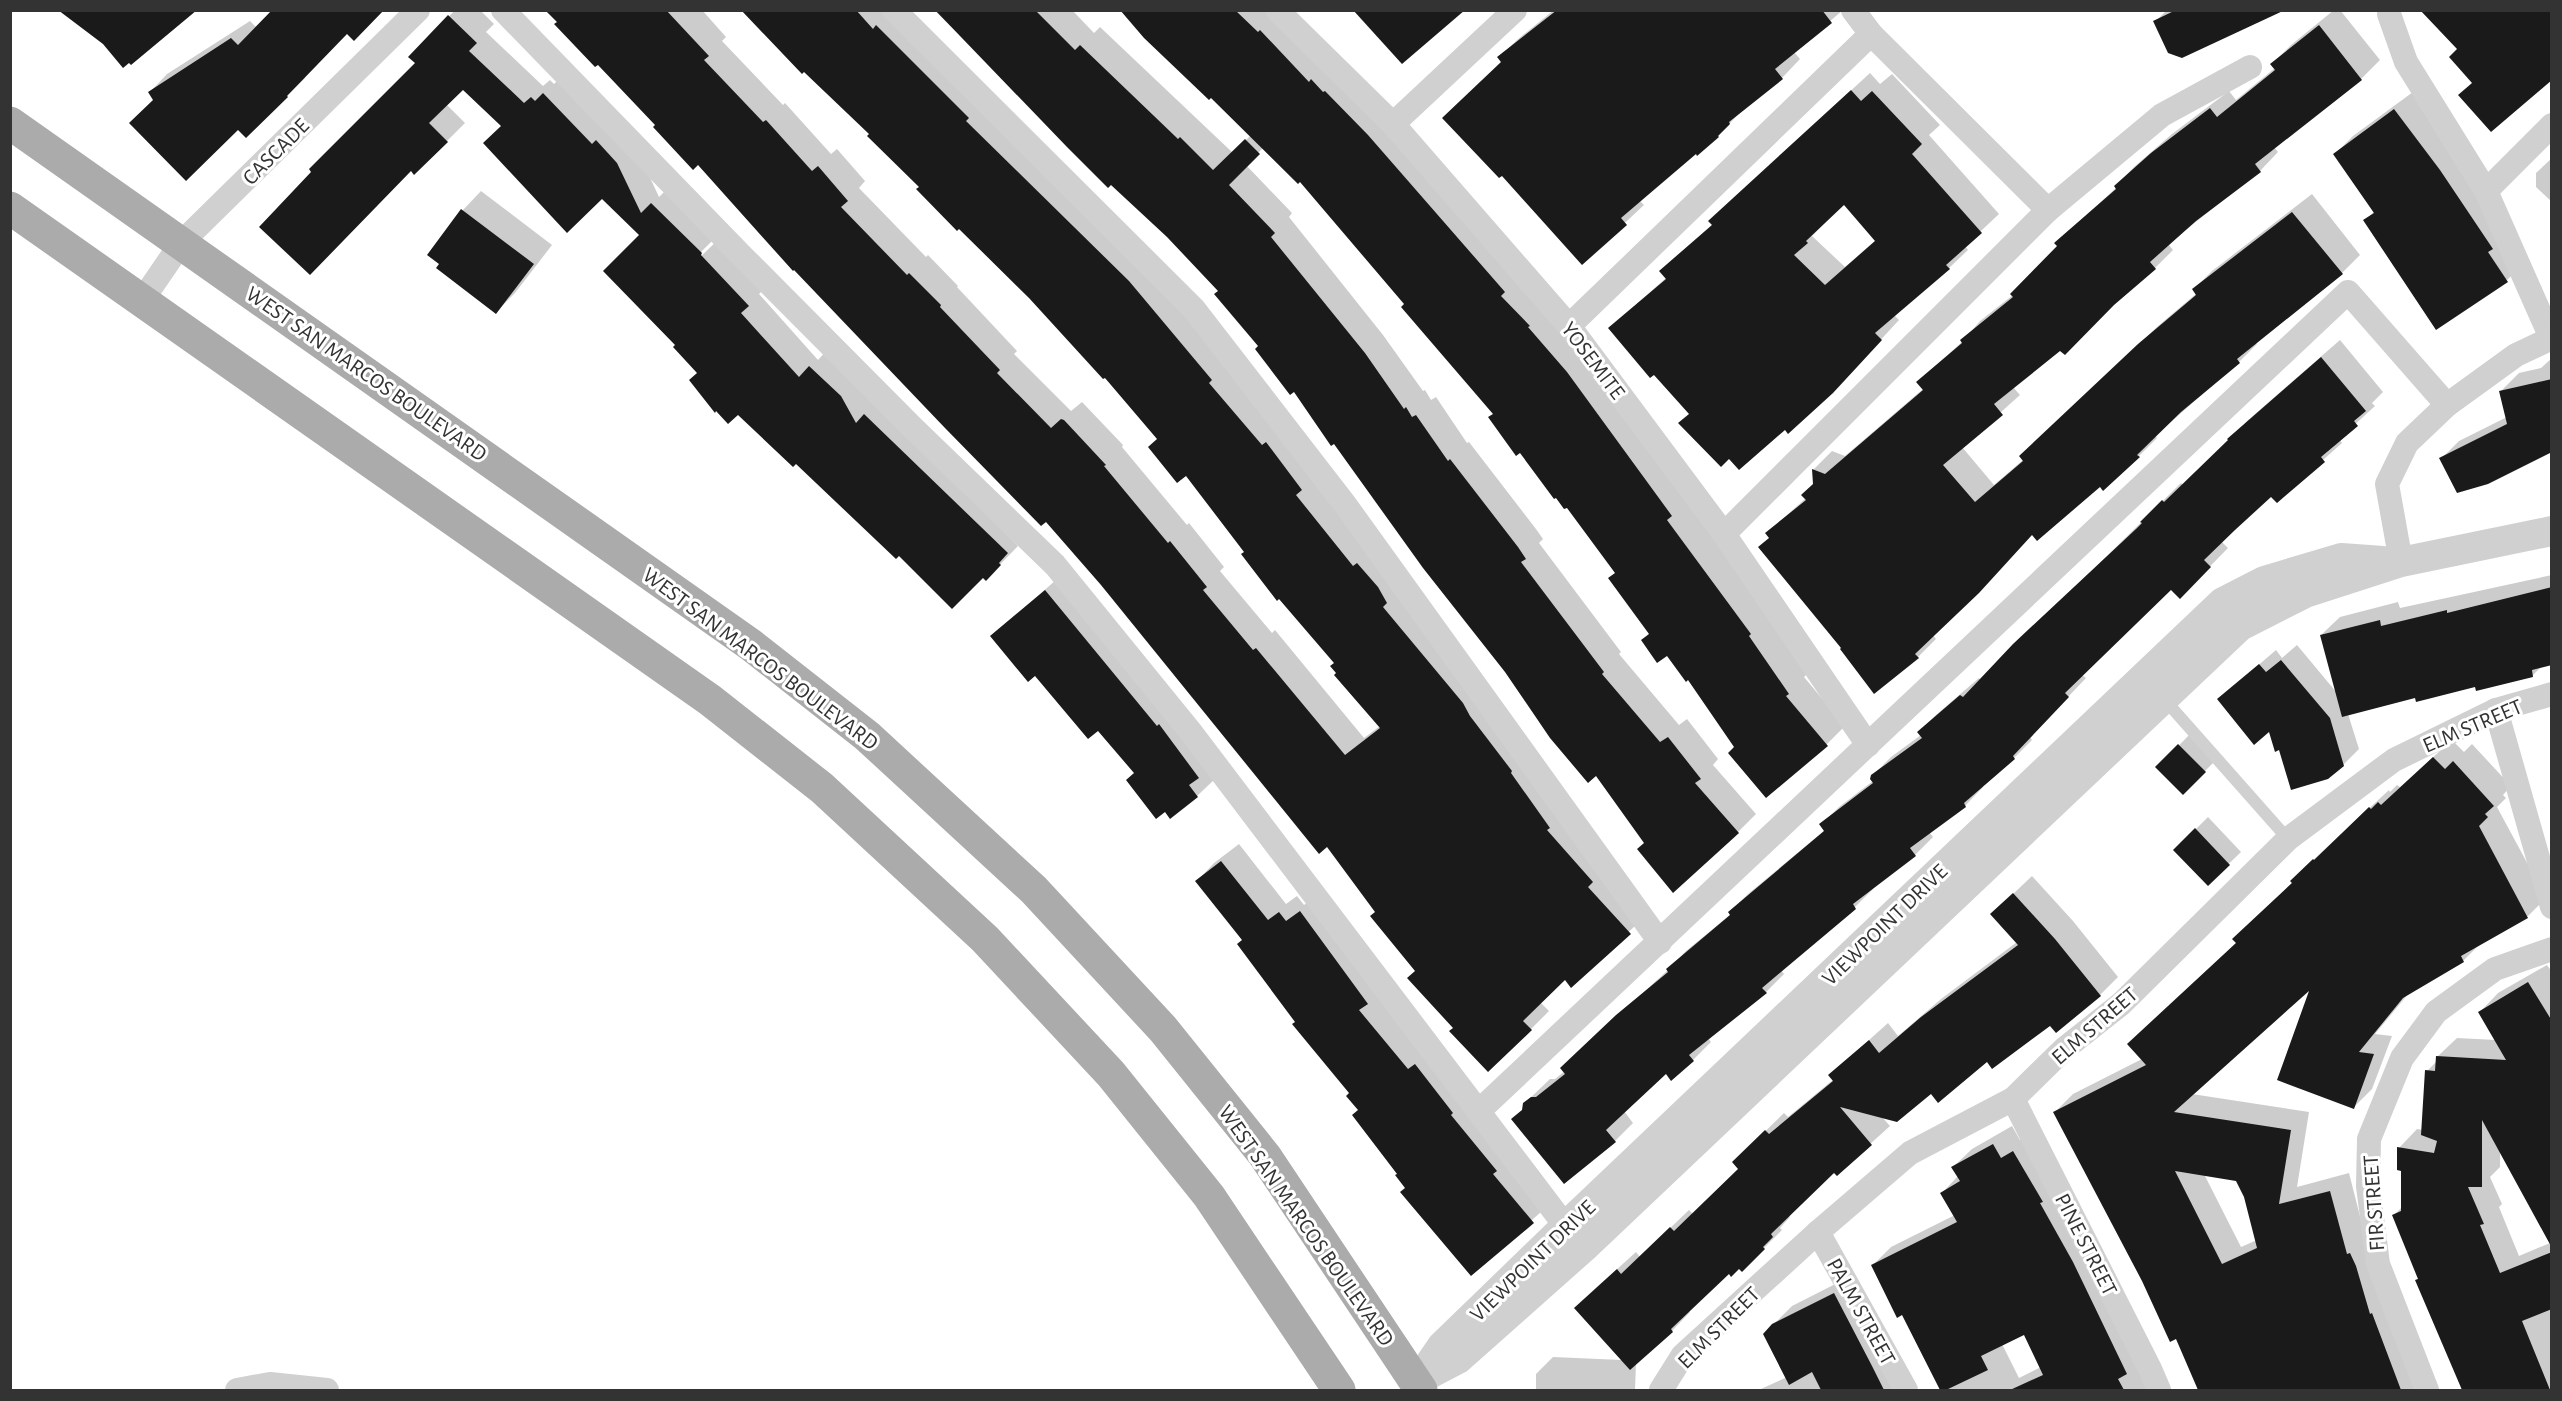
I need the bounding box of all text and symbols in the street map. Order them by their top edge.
street label: CASCADE [238,114,313,189]
street label: WEST SAN MARCOS BOULEVARD [242,282,491,466]
street label: YOSEMITE [1557,318,1629,404]
street label: WEST SAN MARCOS BOULEVARD [639,563,882,754]
street label: ELM STREET [2419,695,2526,757]
street label: VIEWPOINT DRIVE [1818,860,1952,990]
street label: ELM STREET [2048,983,2142,1069]
street label: WEST SAN MARCOS BOULEVARD [1214,1101,1398,1350]
street label: FIR STREET [2360,1154,2388,1252]
street label: PINE STREET [2051,1190,2121,1299]
street label: VIEWPOINT DRIVE [1466,1196,1600,1326]
street label: PALM STREET [1823,1254,1900,1369]
street label: ELM STREET [1674,1282,1764,1373]

